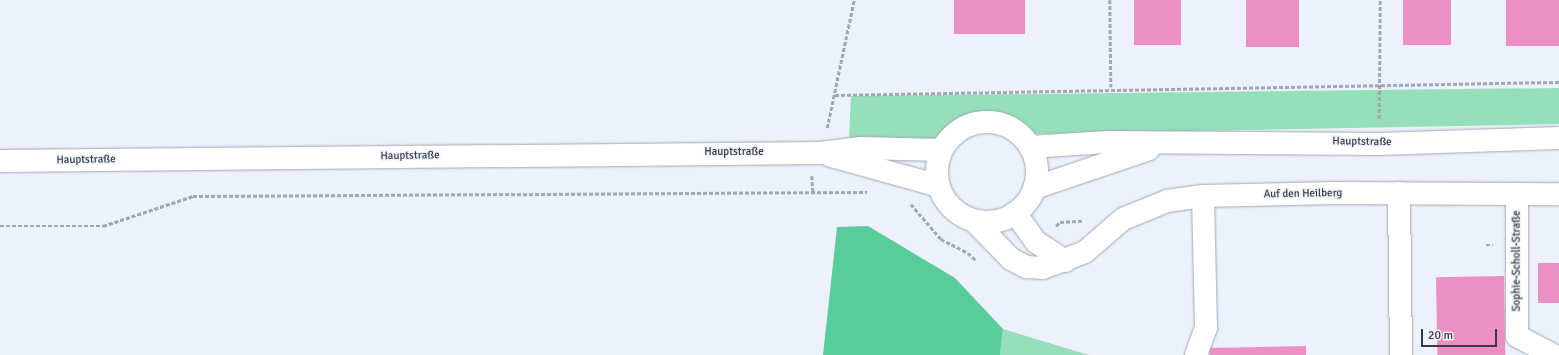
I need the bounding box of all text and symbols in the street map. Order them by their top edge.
street label: Hauptstraße [1332,135,1392,149]
street label: Hauptstraße [704,145,764,159]
street label: Hauptstraße [380,149,440,163]
street label: Hauptstraße [56,153,116,167]
street label: Auf den Heilberg [1264,187,1342,201]
street label: Sophie-Scholl-Straße [1510,211,1524,311]
scale bar [1423,321,1499,347]
text: 20 m [1428,328,1453,343]

